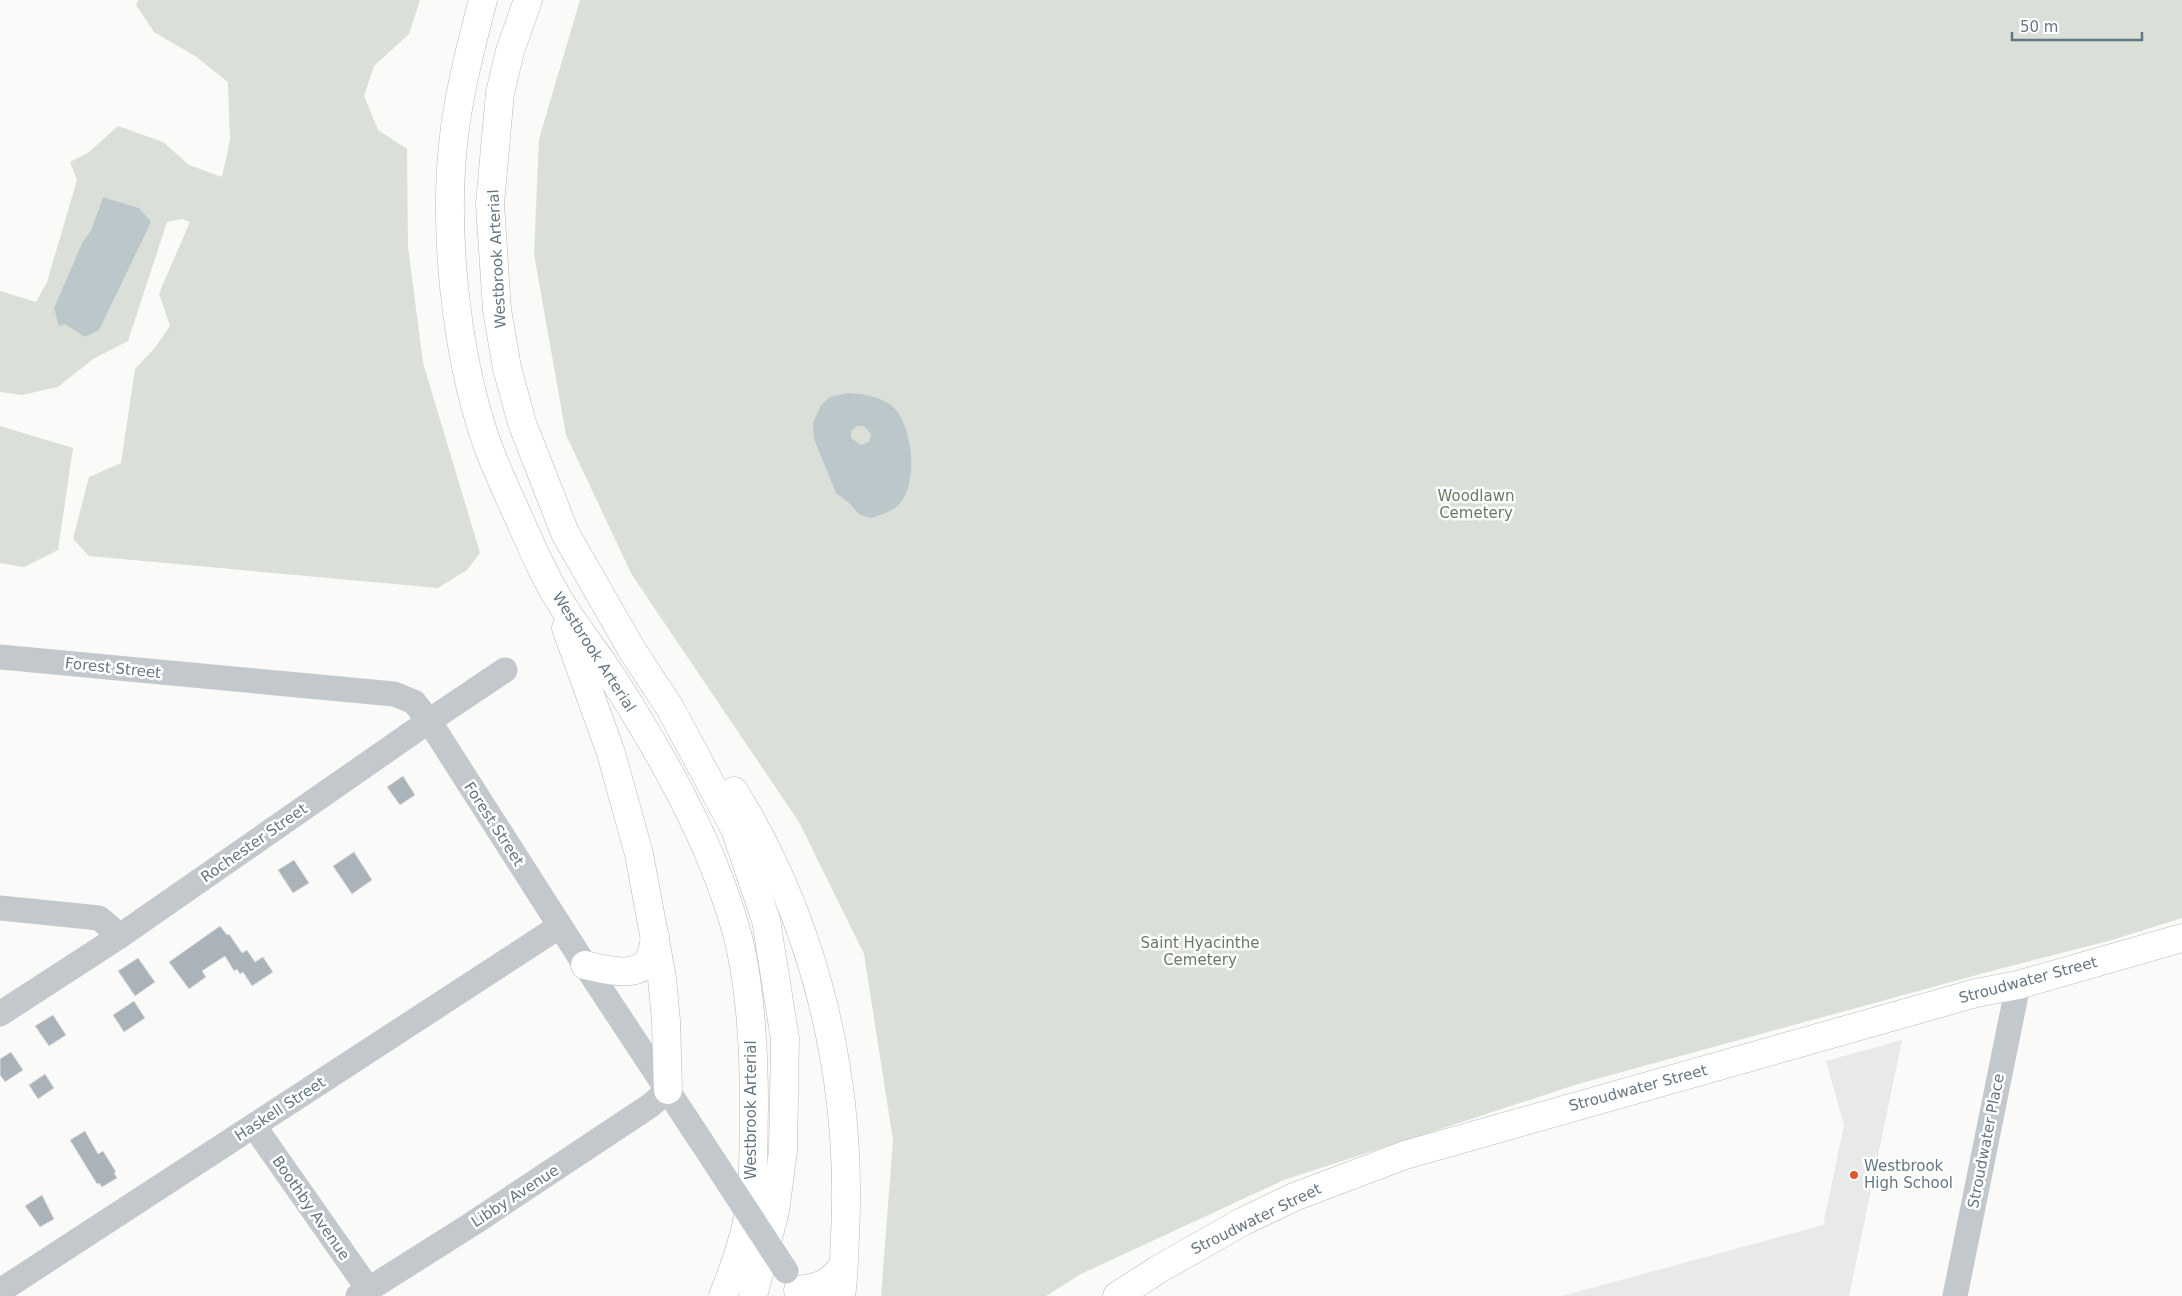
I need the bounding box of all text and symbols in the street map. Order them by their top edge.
scale bar [2012,10,2142,42]
text: 50 m [2020,18,2058,36]
street label: Westbrook Arterial [484,189,510,329]
park label: Woodlawn Cemetery [1438,487,1514,522]
street label: Westbrook Arterial [549,589,639,715]
street label: Forest Street [64,654,162,682]
street label: Forest Street [460,779,528,869]
street label: Rochester Street [197,800,311,886]
park label: Saint Hyacinthe Cemetery [1141,934,1259,969]
street label: Stroudwater Street [1957,953,2099,1007]
street label: Westbrook Arterial [742,1040,760,1180]
street label: Stroudwater Street [1567,1061,1709,1115]
street label: Stroudwater Place [1964,1072,2008,1210]
street label: Haskell Street [231,1073,329,1145]
street label: Boothby Avenue [268,1152,354,1264]
place label: Westbrook High School [1864,1157,1953,1192]
street label: Libby Avenue [468,1161,562,1231]
marker: Westbrook High School [1848,1169,1860,1181]
street label: Stroudwater Street [1188,1180,1324,1258]

